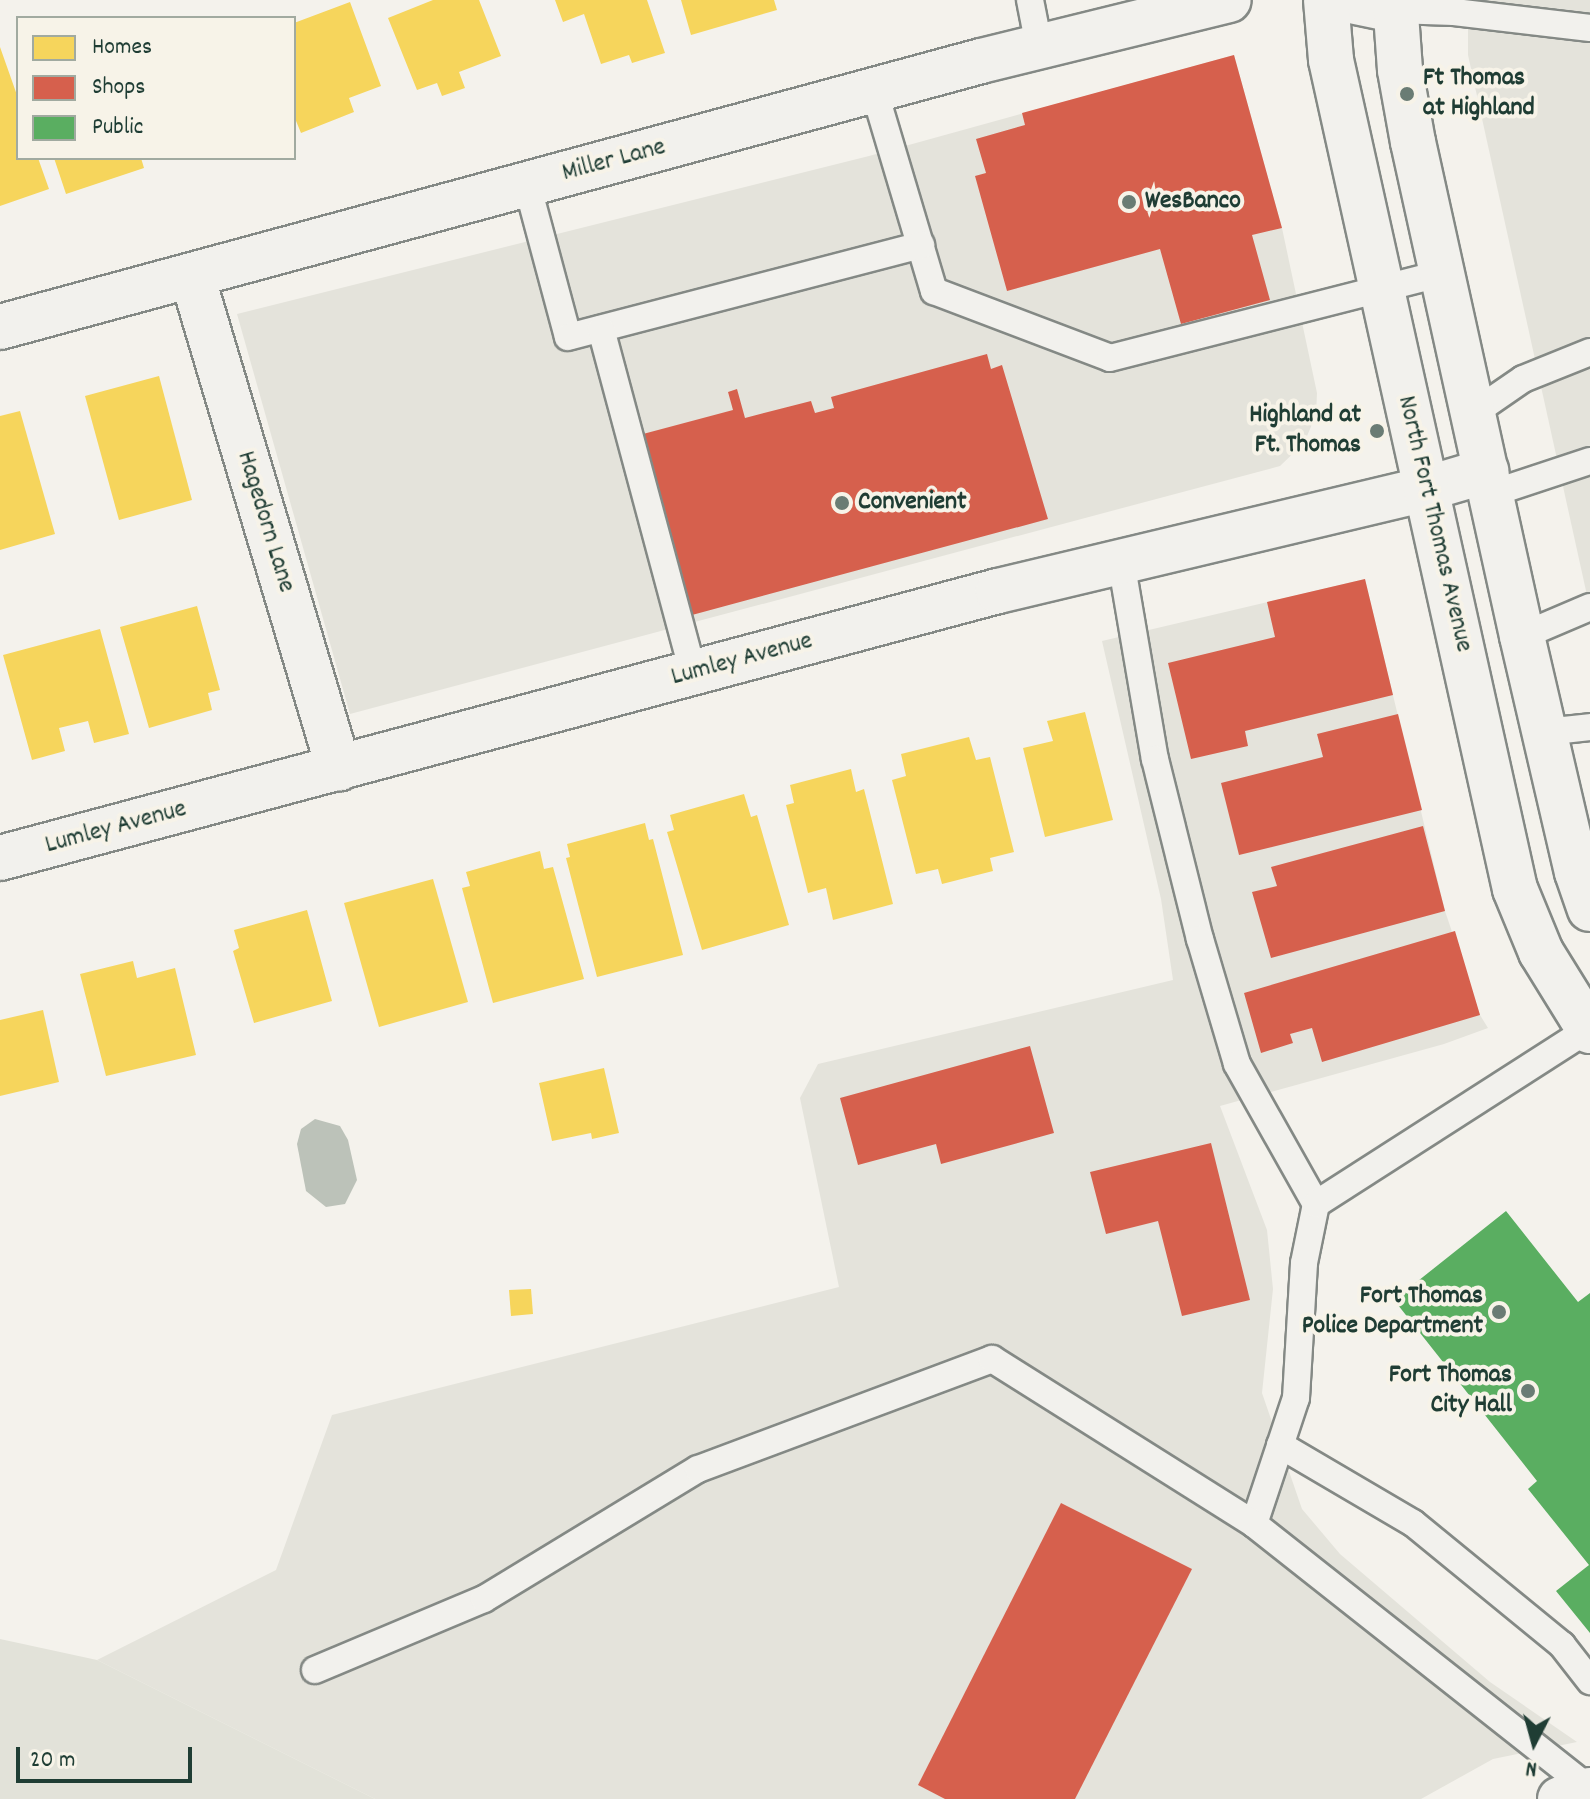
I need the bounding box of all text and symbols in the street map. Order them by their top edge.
legend [16,16,296,160]
text: Homes [92,31,152,65]
place label: Ft Thomas at Highland [1423,63,1535,124]
text: Shops [92,71,145,105]
marker: Ft Thomas at Highland [1398,85,1416,103]
text: Public [92,111,143,145]
street label: Miller Lane [559,132,669,190]
place label: WesBanco [1145,186,1241,218]
marker: WesBanco [1120,193,1138,211]
street label: North Fort Thomas Avenue [1389,393,1479,655]
place label: Highland at Ft. Thomas [1249,400,1361,462]
marker: Highland at Ft. Thomas [1368,422,1386,440]
street label: Hagedorn Lane [229,448,301,596]
place label: Convenient [858,487,967,519]
marker: Convenient [833,494,851,512]
street label: Lumley Avenue [668,626,816,694]
street label: Lumley Avenue [42,794,190,862]
place label: Fort Thomas Police Department [1302,1281,1483,1342]
marker: Fort Thomas Police Department [1490,1303,1508,1321]
place label: Fort Thomas City Hall [1389,1360,1512,1422]
marker: Fort Thomas City Hall [1519,1382,1537,1400]
north arrow [1494,1703,1574,1783]
scale bar [20,1731,196,1781]
text: 20 m [30,1744,76,1778]
text: N [1524,1751,1538,1783]

